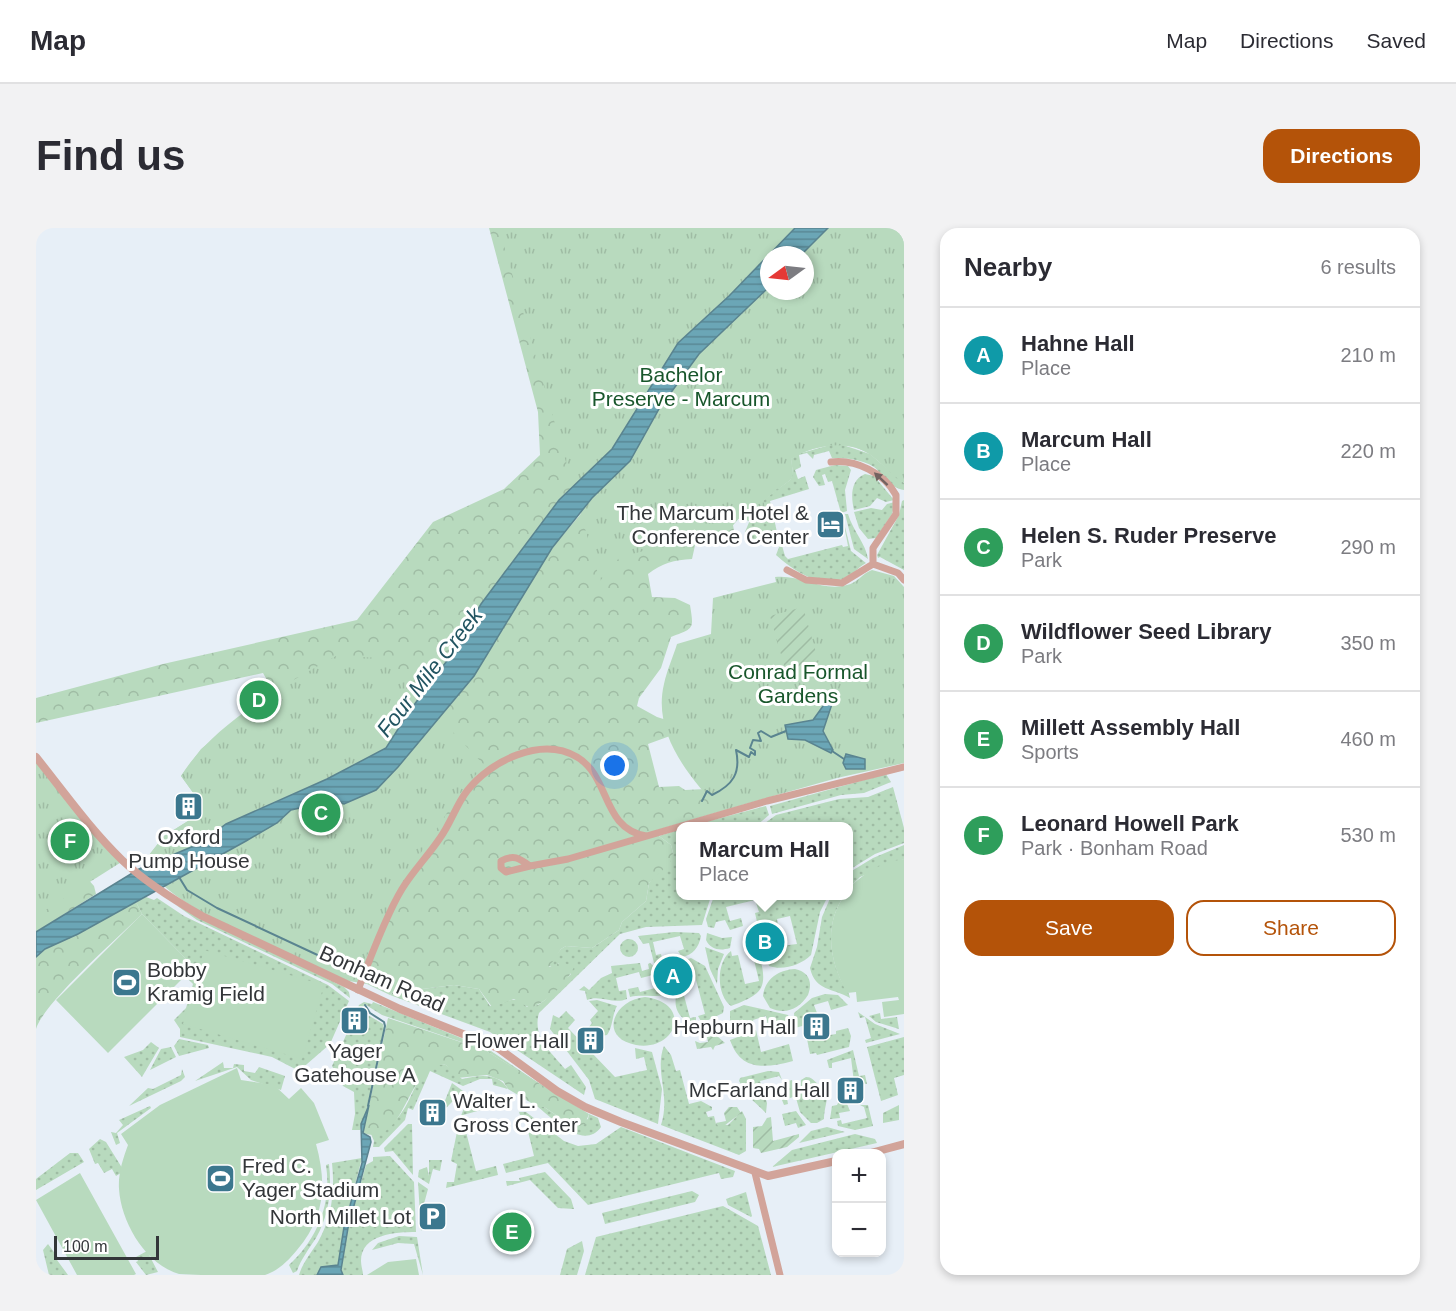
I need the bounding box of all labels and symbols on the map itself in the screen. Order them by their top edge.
north arrow [760,246,814,300]
park label: Bachelor Preserve - Marcum [592,363,770,410]
one-way arrow [874,473,889,486]
place label: The Marcum Hotel & Conference Center [616,501,809,548]
hotel icon: The Marcum Hotel & Conference Center [814,509,846,541]
water label: Four Mile Creek [371,602,488,742]
park label: Conrad Formal Gardens [728,660,868,707]
pin: D [240,678,278,722]
your location [600,751,629,780]
building icon: Oxford Pump House [173,790,205,822]
pin: C [302,790,340,836]
pin: F [51,818,90,864]
place label: Oxford Pump House [128,825,250,872]
pin: B [746,920,784,964]
street label: Bonham Road [316,941,448,1016]
pin: A [654,954,692,999]
place label: Bobby Kramig Field [147,958,265,1005]
sports icon: Bobby Kramig Field [110,966,142,998]
building icon: Yager Gatehouse A [339,1004,371,1036]
building icon: Hepburn Hall [801,1011,833,1043]
place label: Hepburn Hall [673,1015,796,1038]
building icon: Flower Hall [574,1025,606,1057]
place label: Flower Hall [464,1029,569,1052]
place label: Yager Gatehouse A [294,1039,416,1086]
building icon: McFarland Hall [835,1074,867,1106]
place label: McFarland Hall [689,1078,830,1101]
place label: Walter L. Gross Center [453,1089,578,1136]
building icon: Walter L. Gross Center [416,1097,448,1129]
place label: Fred C. Yager Stadium [242,1154,379,1201]
sports icon: Fred C. Yager Stadium [205,1162,237,1194]
parking icon: North Millet Lot [416,1201,448,1233]
place label: North Millet Lot [270,1205,411,1228]
pin: E [492,1210,532,1254]
scale bar [54,1233,159,1260]

